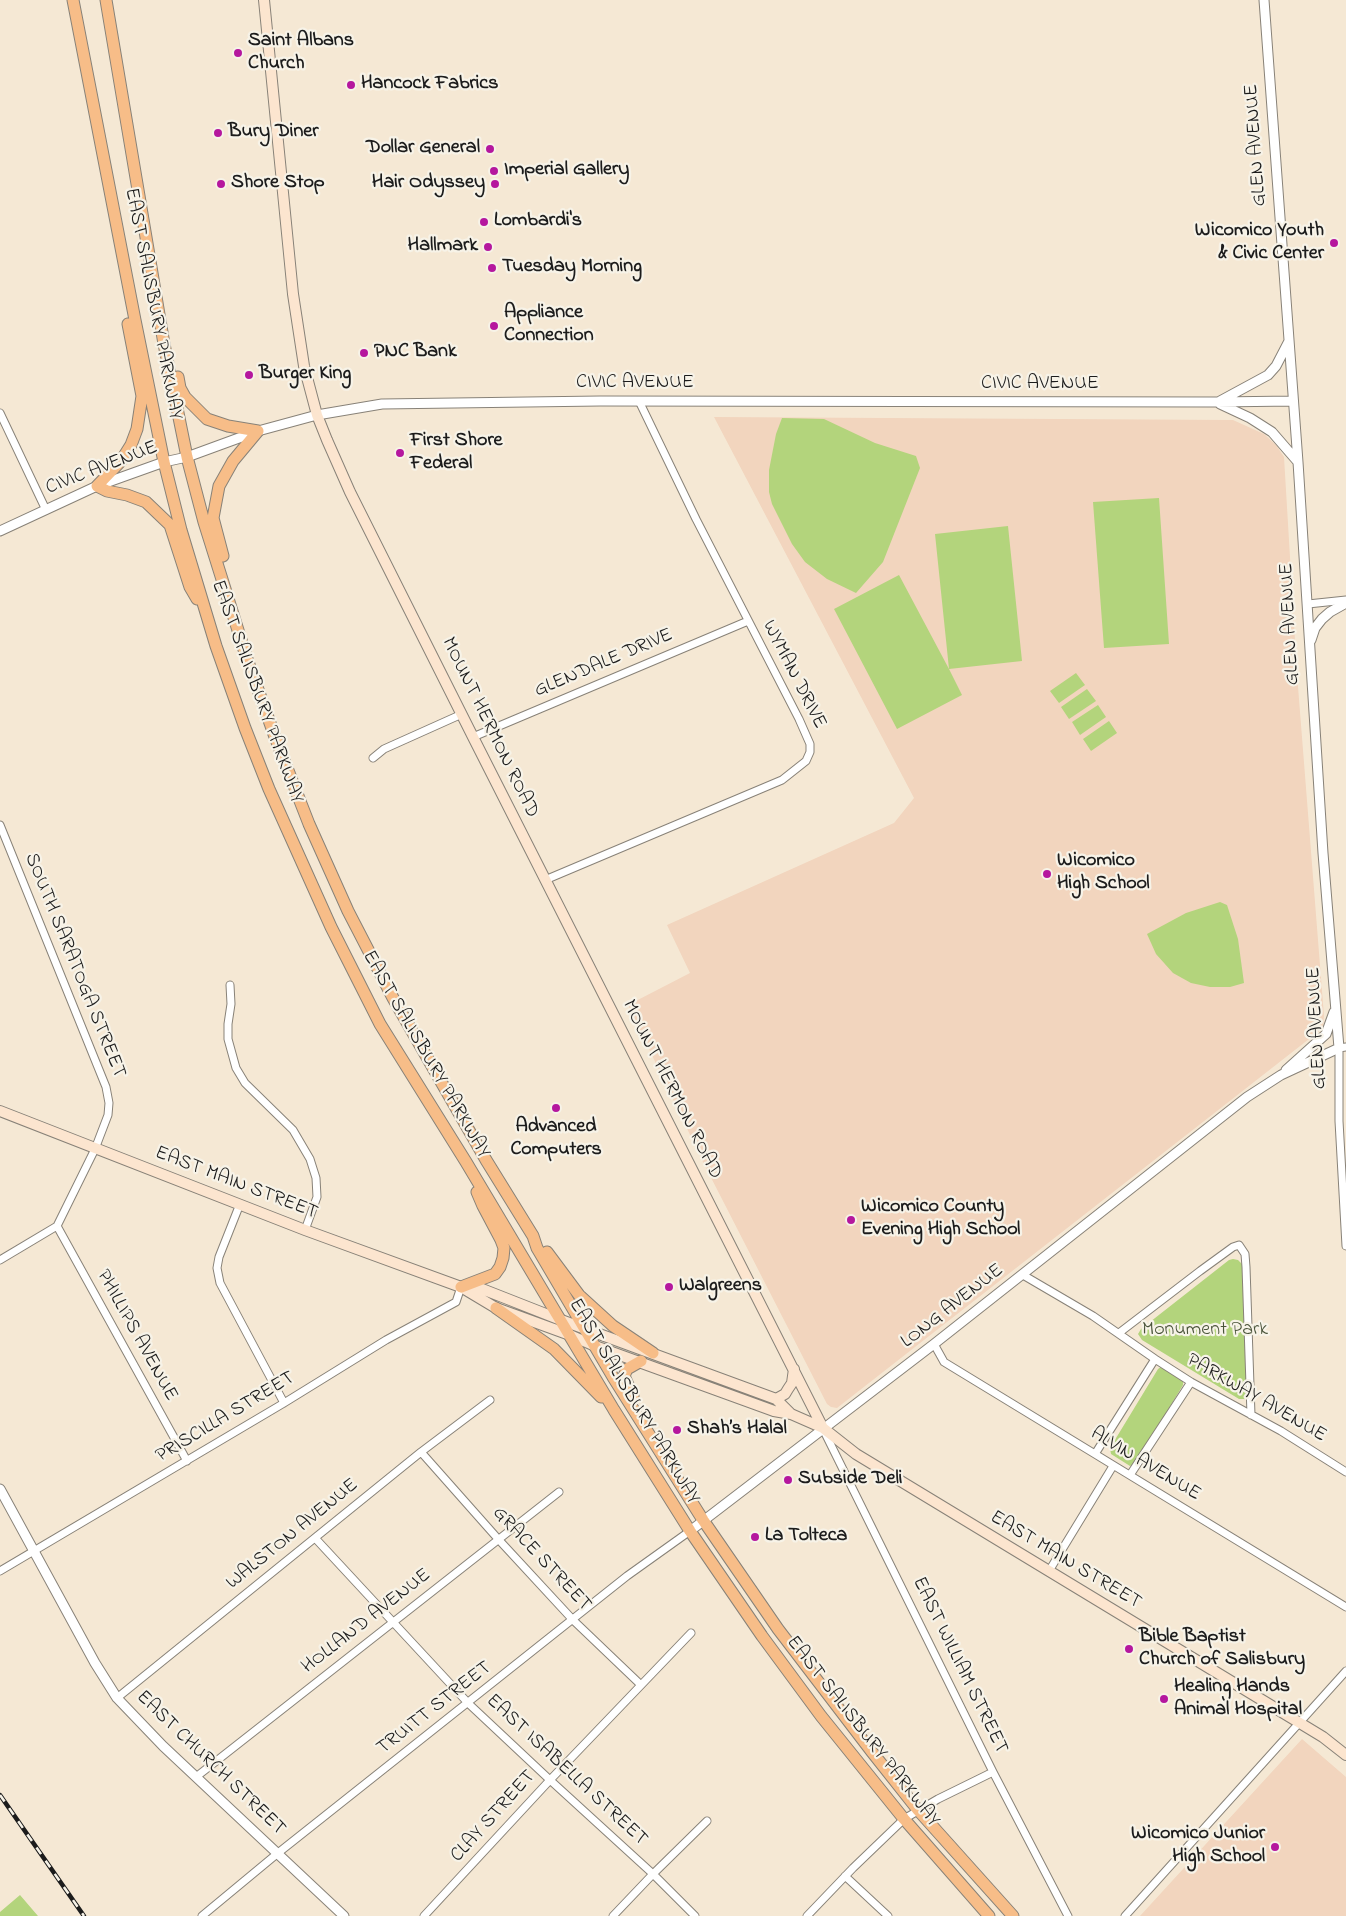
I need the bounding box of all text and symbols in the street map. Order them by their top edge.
place label: Saint Albans Church [248,30,354,77]
marker: Saint Albans Church [232,47,244,59]
place label: Hancock Fabrics [361,73,498,97]
marker: Hancock Fabrics [345,79,357,91]
street label: GLEN AVENUE [1241,83,1273,207]
place label: Bury Diner [228,121,318,145]
marker: Bury Diner [212,127,224,139]
place label: Dollar General [366,137,480,161]
marker: Dollar General [484,143,496,155]
place label: Imperial Gallery [504,159,629,183]
marker: Imperial Gallery [488,165,500,177]
place label: Shore Stop [231,172,325,196]
place label: Hair Odyssey [372,172,485,196]
marker: Shore Stop [215,178,227,190]
marker: Hair Odyssey [489,178,501,190]
street label: EAST SALISBURY PARKWAY [118,186,186,422]
place label: Lombardi's [494,210,582,234]
marker: Lombardi's [478,216,490,228]
place label: Wicomico Youth & Civic Center [1195,220,1324,267]
place label: Hallmark [408,235,478,259]
marker: Wicomico Youth & Civic Center [1328,237,1340,249]
marker: Hallmark [482,241,494,253]
place label: Tuesday Morning [502,256,642,280]
marker: Tuesday Morning [486,262,498,274]
place label: Appliance Connection [504,302,594,349]
marker: Appliance Connection [488,320,500,332]
place label: PNC Bank [374,341,457,365]
marker: PNC Bank [358,347,370,359]
place label: Burger King [259,363,351,387]
marker: Burger King [243,369,255,381]
street label: CIVIC AVENUE [576,372,694,396]
street label: CIVIC AVENUE [981,373,1099,397]
place label: First Shore Federal [410,430,503,477]
street label: CIVIC AVENUE [43,437,161,501]
marker: First Shore Federal [394,447,406,459]
street label: GLEN AVENUE [1276,562,1306,686]
street label: EAST SALISBURY PARKWAY [204,577,308,807]
street label: WYMAN DRIVE [755,617,831,733]
street label: GLENDALE DRIVE [531,624,677,704]
street label: MOUNT HERMON ROAD [435,634,543,822]
street label: SOUTH SARATOGA STREET [18,850,130,1082]
place label: Wicomico High School [1057,850,1150,897]
marker: Wicomico High School [1041,868,1053,880]
street label: EAST SALISBURY PARKWAY [356,947,494,1163]
street label: GLEN AVENUE [1303,966,1333,1090]
street label: MOUNT HERMON ROAD [615,996,727,1184]
marker: Advanced Computers [550,1102,562,1114]
place label: Advanced Computers [510,1116,602,1163]
street label: EAST MAIN STREET [151,1142,321,1226]
place label: Wicomico County Evening High School [861,1196,1020,1243]
marker: Wicomico County Evening High School [845,1214,857,1226]
street label: LONG AVENUE [897,1259,1009,1355]
street label: PHILLIPS AVENUE [90,1266,182,1406]
place label: Walgreens [679,1275,762,1299]
marker: Walgreens [663,1281,675,1293]
street label: EAST SALISBURY PARKWAY [562,1295,704,1509]
park label: Monument Park [1142,1319,1268,1343]
street label: PARKWAY AVENUE [1182,1349,1330,1449]
street label: PRISCILLA STREET [152,1367,300,1469]
place label: Shah’s Halal [687,1418,787,1442]
street label: ALVIN AVENUE [1085,1423,1205,1507]
marker: Shah’s Halal [671,1424,683,1436]
place label: Subside Deli [798,1468,902,1492]
street label: WALSTON AVENUE [222,1474,364,1596]
marker: Subside Deli [782,1474,794,1486]
street label: GRACE STREET [486,1502,596,1618]
street label: EAST MAIN STREET [985,1506,1145,1616]
place label: La Tolteca [765,1525,847,1549]
marker: La Tolteca [749,1531,761,1543]
street label: HOLLAND AVENUE [298,1564,436,1680]
street label: EAST WILLIAM STREET [906,1574,1012,1758]
place label: Bible Baptist Church of Salisbury [1139,1626,1305,1673]
street label: EAST SALISBURY PARKWAY [780,1632,944,1832]
marker: Bible Baptist Church of Salisbury [1123,1643,1135,1655]
street label: TRUITT STREET [373,1657,497,1761]
place label: Healing Hands Animal Hospital [1174,1676,1302,1723]
street label: EAST CHURCH STREET [130,1686,290,1842]
street label: EAST ISABELLA STREET [480,1690,652,1852]
marker: Healing Hands Animal Hospital [1158,1693,1170,1705]
street label: CLAY STREET [446,1766,542,1868]
place label: Wicomico Junior High School [1131,1823,1265,1870]
marker: Wicomico Junior High School [1269,1841,1281,1853]

